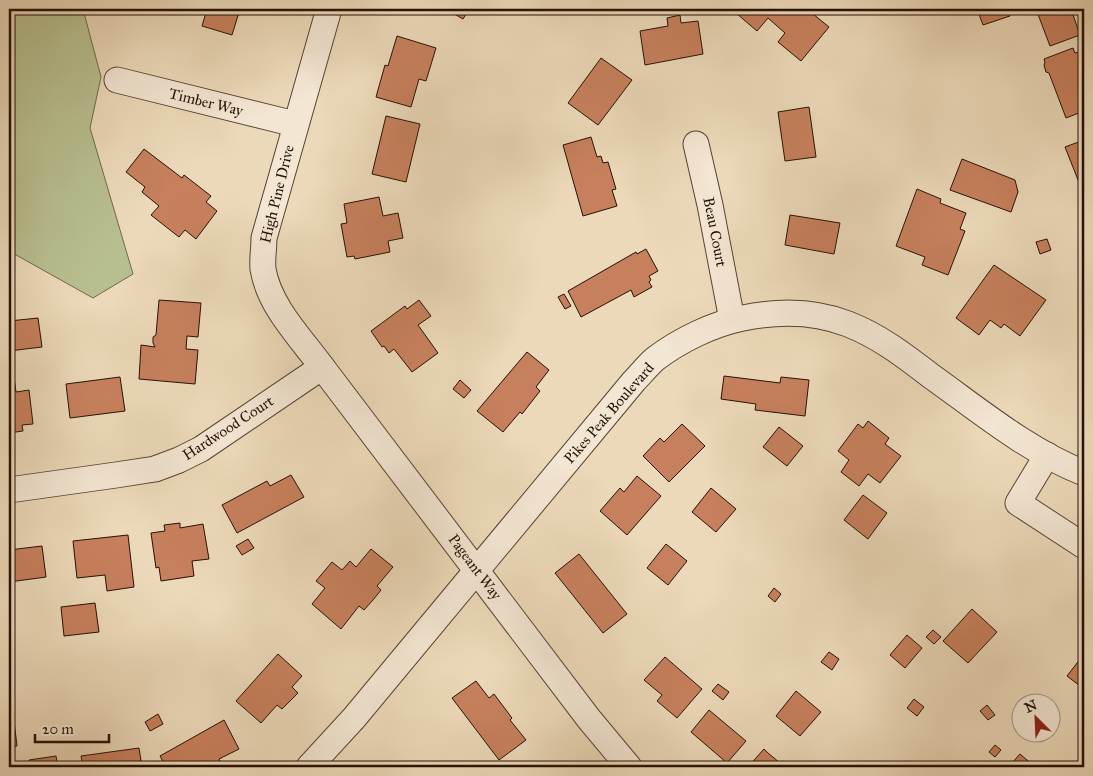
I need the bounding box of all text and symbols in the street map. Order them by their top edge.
street label: Timber Way [167,84,246,120]
street label: High Pine Drive [256,143,298,245]
street label: Beau Court [699,196,731,269]
street label: Pikes Peak Boulevard [560,358,658,467]
street label: Hardwood Court [179,391,278,464]
street label: Pageant Way [444,531,506,604]
north arrow [1010,694,1060,744]
text: N [1022,696,1040,717]
scale bar [35,711,109,743]
text: 20 m [42,720,74,738]

